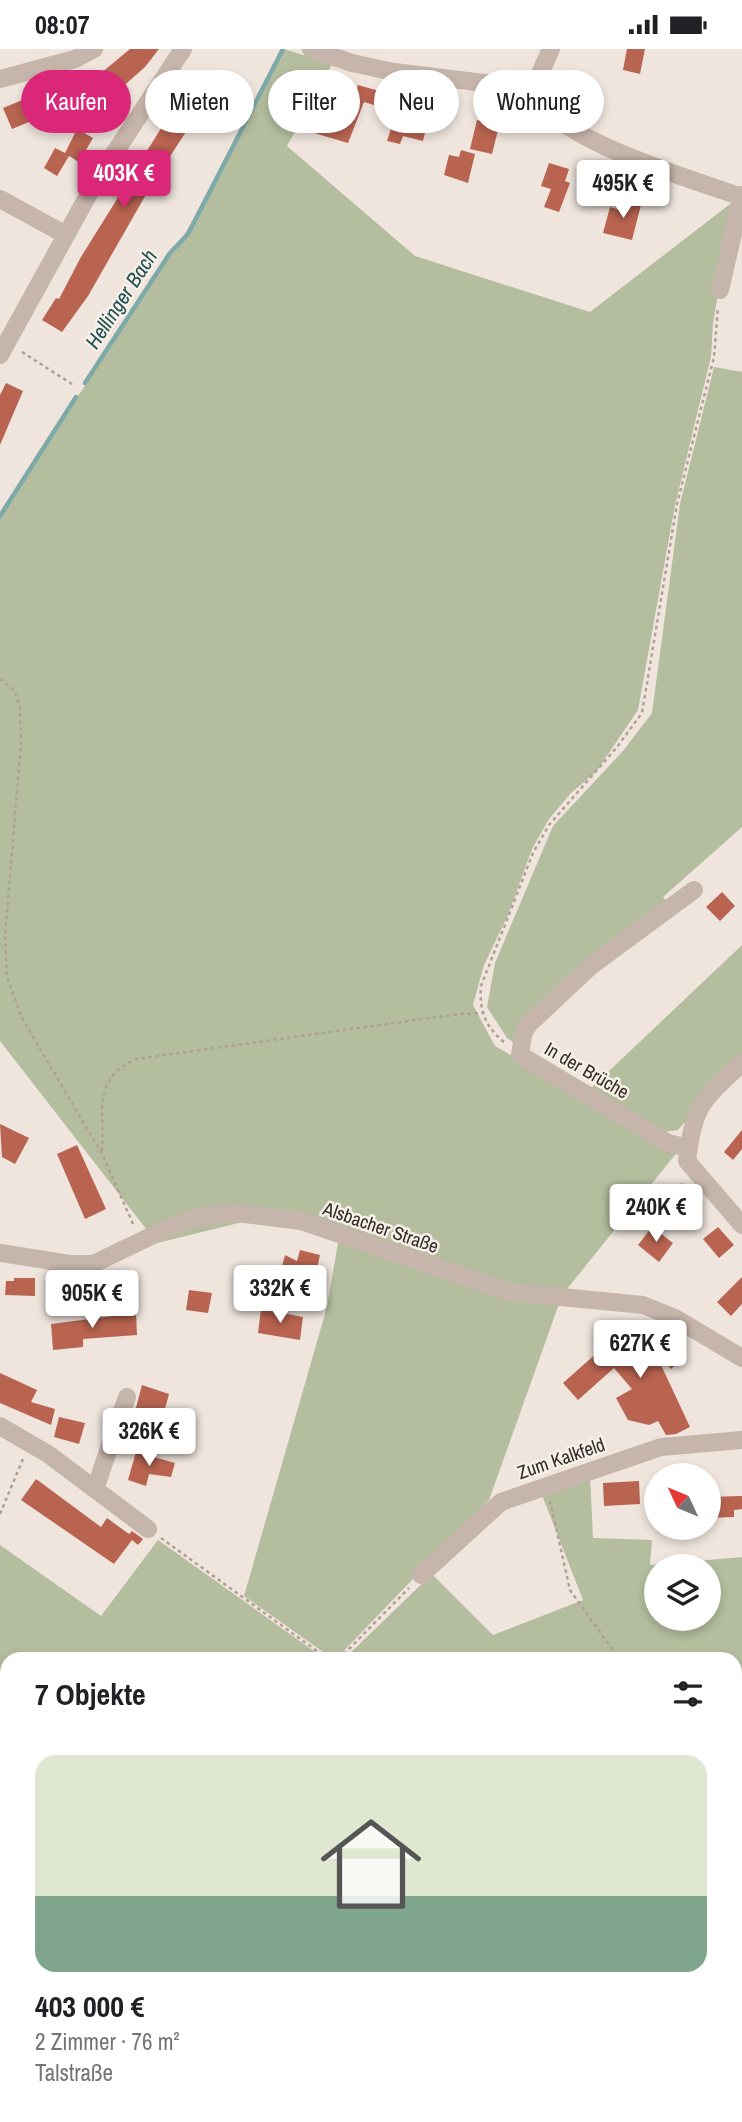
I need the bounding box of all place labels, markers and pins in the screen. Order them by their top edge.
pin: 403K € [67,151,181,210]
pin: 495K € [566,160,680,220]
pin: 240K € [599,1185,713,1244]
pin: 332K € [223,1265,337,1325]
pin: 905K € [35,1271,149,1330]
pin: 627K € [583,1321,697,1380]
pin: 326K € [92,1409,206,1468]

